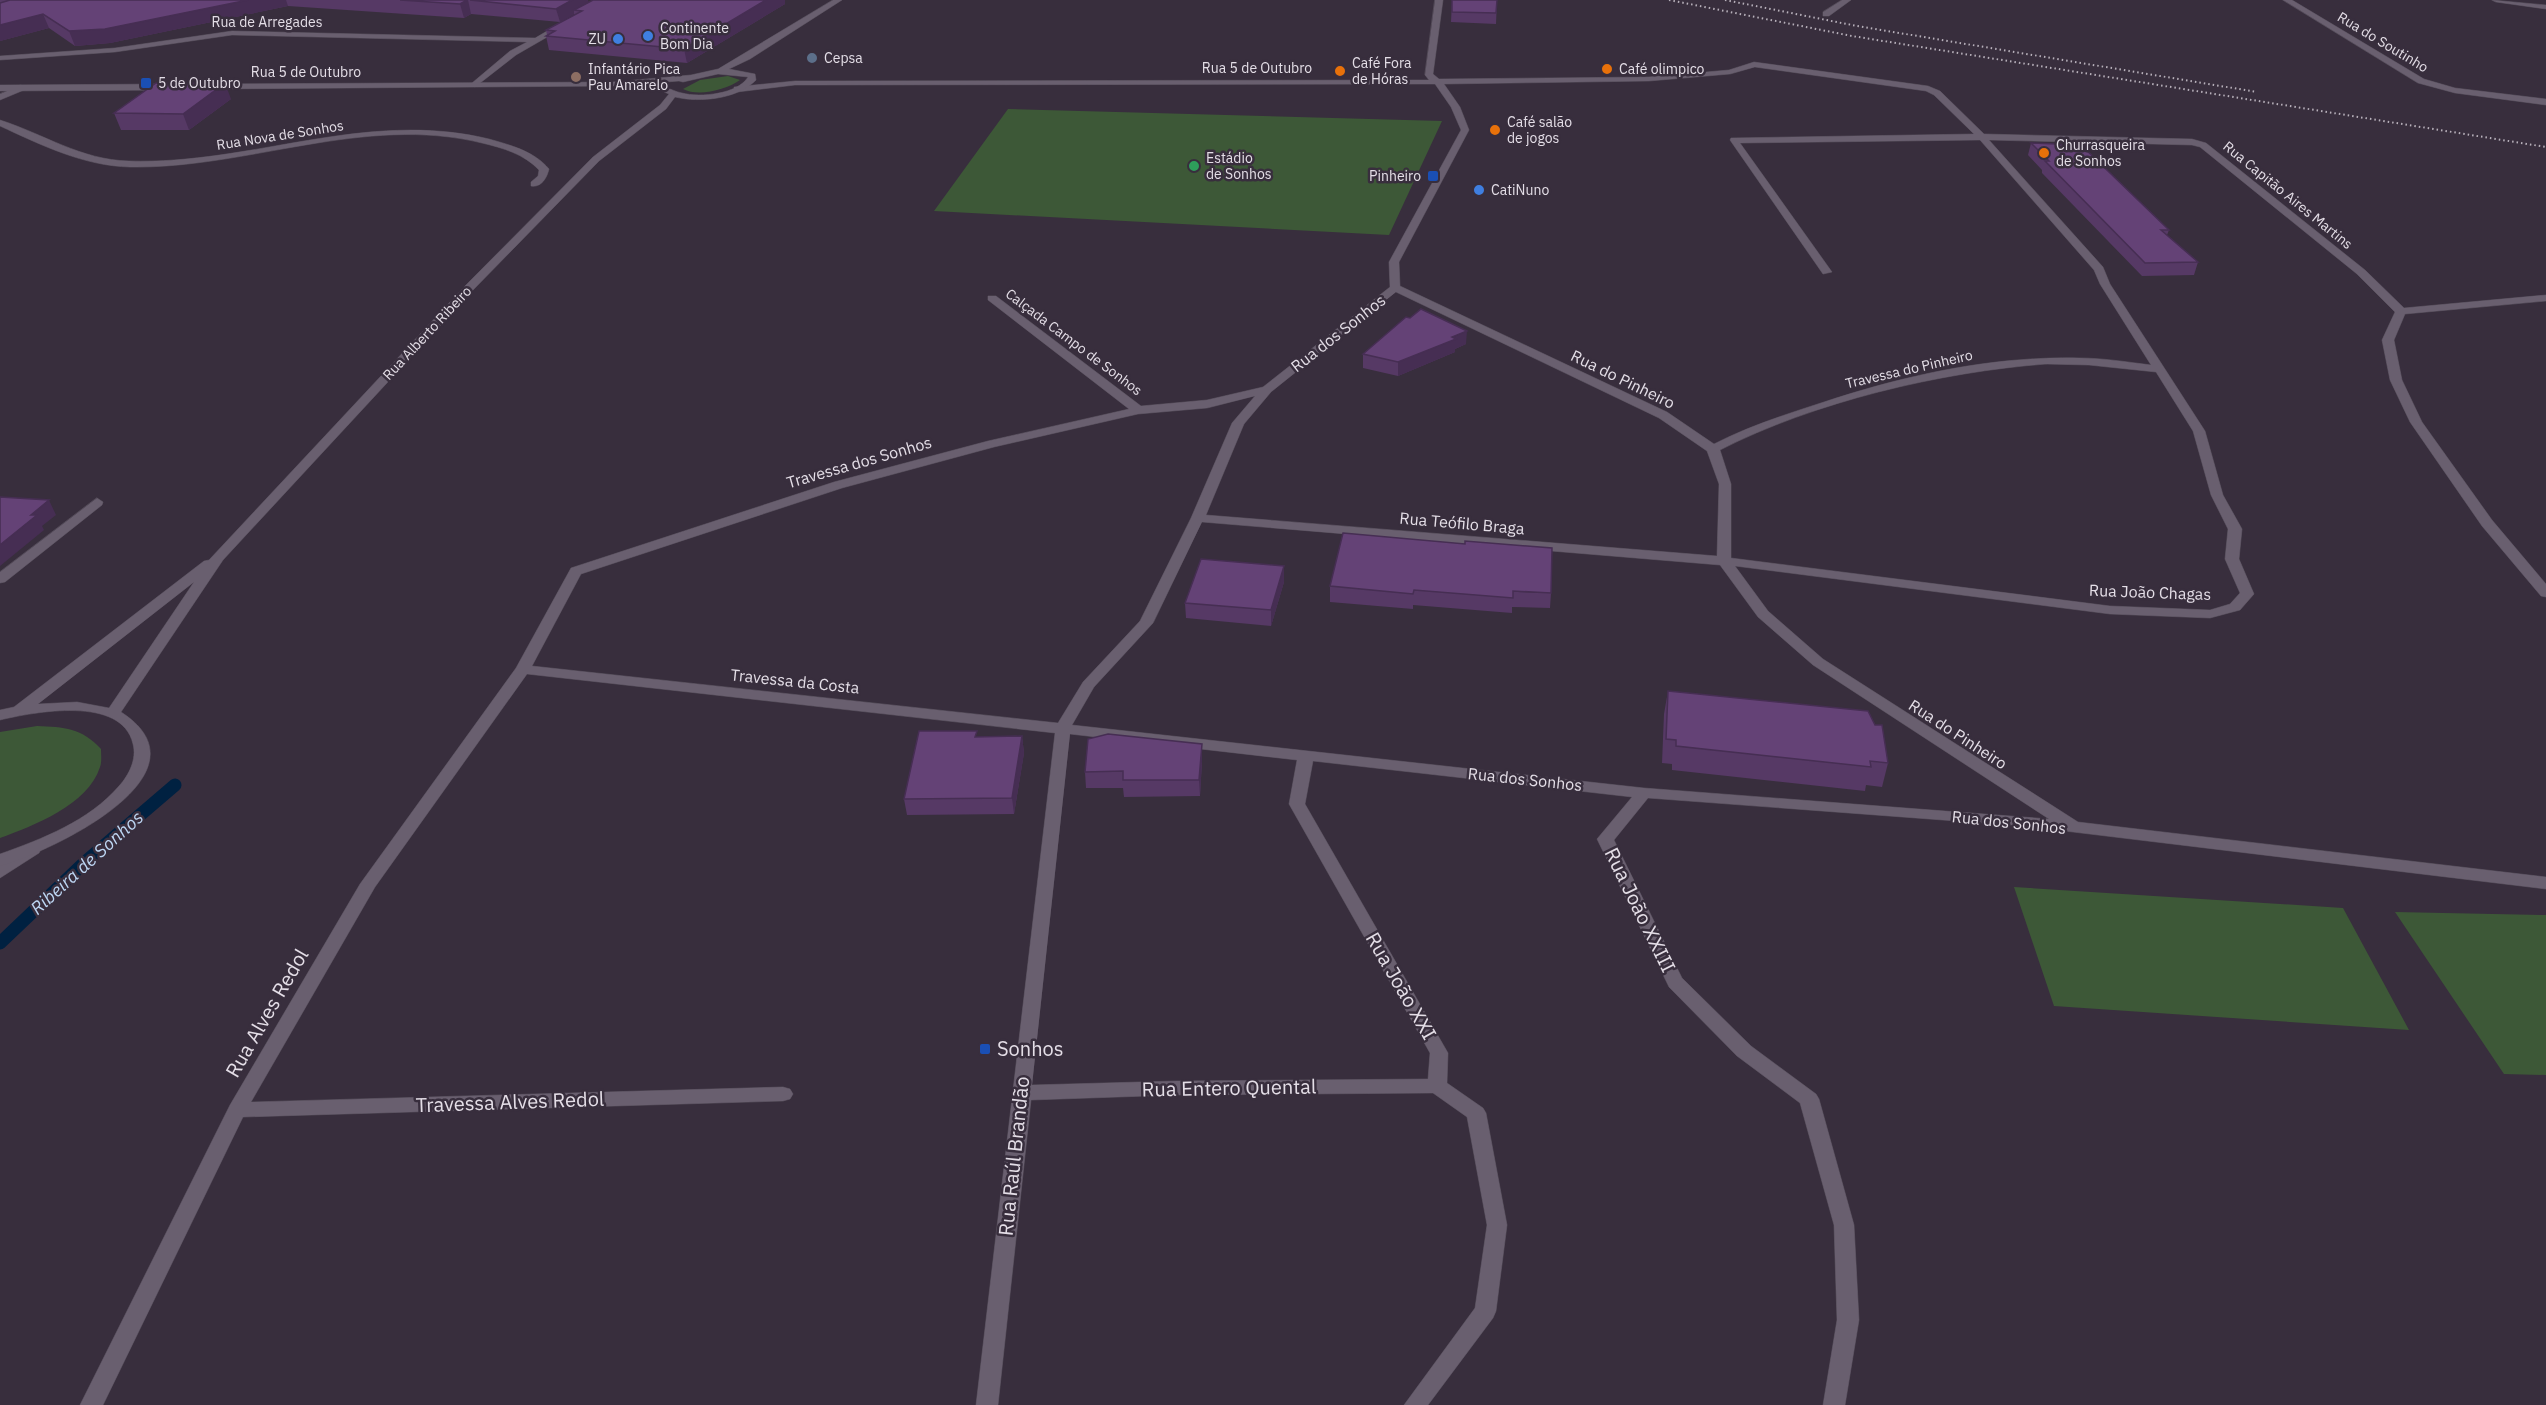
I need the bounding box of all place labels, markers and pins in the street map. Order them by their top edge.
place label: Continente Bom Dia [660,19,729,53]
marker: Continente Bom Dia [641,29,655,43]
place label: ZU [588,30,606,48]
marker: ZU [611,32,625,46]
place label: Cepsa [824,49,863,67]
marker: Cepsa [805,51,819,65]
place label: Café Fora de Hóras [1352,54,1412,88]
place label: Infantário Pica Pau Amarelo [588,60,681,94]
place label: Café olimpico [1619,60,1705,78]
marker: Café olimpico [1600,62,1614,76]
marker: Café Fora de Hóras [1333,64,1347,78]
marker: Infantário Pica Pau Amarelo [569,70,583,84]
place label: 5 de Outubro [158,74,241,92]
marker: 5 de Outubro [139,76,153,90]
place label: Café salão de jogos [1507,113,1572,147]
marker: Café salão de jogos [1488,123,1502,137]
place label: Churrasqueira de Sonhos [2056,136,2145,170]
marker: Churrasqueira de Sonhos [2037,146,2051,160]
place label: Estádio de Sonhos [1206,149,1272,183]
marker: Estádio de Sonhos [1187,159,1201,173]
place label: Pinheiro [1369,167,1421,185]
marker: Pinheiro [1426,169,1440,183]
place label: CatiNuno [1491,181,1549,199]
marker: CatiNuno [1472,183,1486,197]
place label: Sonhos [997,1035,1063,1062]
marker: Sonhos [978,1042,992,1056]

